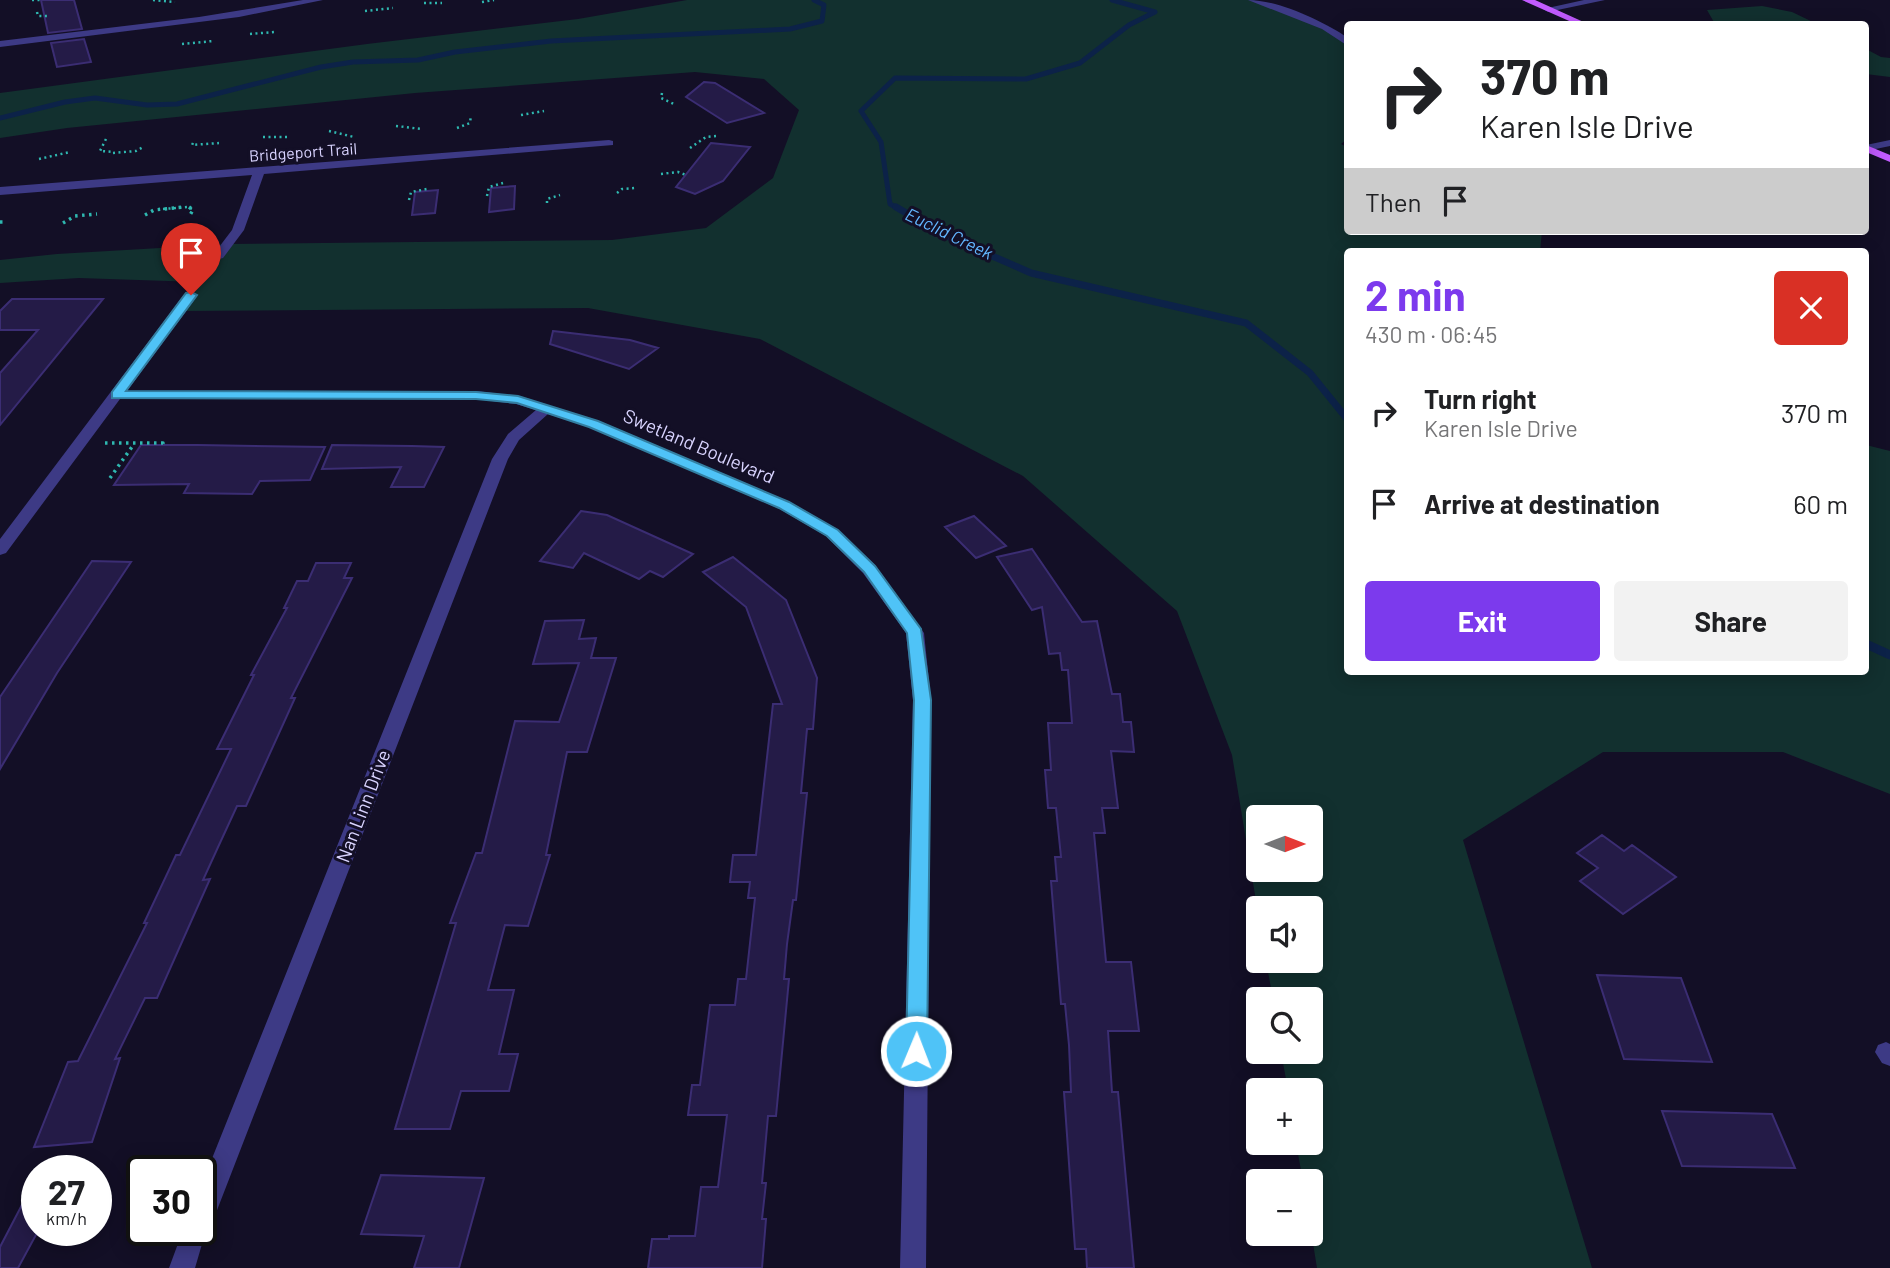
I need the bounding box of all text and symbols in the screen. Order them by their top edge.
text: 370 m [1480,46,1609,105]
icon: right [1365,49,1456,140]
text: Karen Isle Drive [1480,106,1694,144]
street label: Bridgeport Trail [248,138,358,165]
icon: arrive [1436,182,1474,220]
text: Then [1365,186,1422,217]
water label: Euclid Creek [902,202,997,264]
pin [161,223,221,295]
icon: arrive [172,234,210,272]
text: 2 min [1365,269,1466,319]
button: close [1774,271,1848,345]
text: 430 m · 06:45 [1365,320,1497,348]
text: Turn right [1424,383,1537,414]
icon: right [1365,394,1403,432]
text: 370 m [1781,397,1848,428]
street label: Swetland Boulevard [620,403,778,488]
text: Karen Isle Drive [1424,414,1578,442]
icon: arrive [1365,485,1403,523]
text: Arrive at destination [1424,488,1660,519]
text: 60 m [1793,488,1848,519]
button: Exit [1365,581,1600,661]
button: Share [1614,581,1848,661]
street label: Nan Linn Drive [330,746,395,865]
north arrow [1246,805,1323,882]
map controls [1246,805,1323,1246]
button: sound [1246,896,1323,973]
button: search [1246,987,1323,1064]
position arrow [879,1014,953,1088]
button: + [1246,1078,1323,1155]
speed limit sign: 30 [126,1155,217,1246]
button: − [1246,1169,1323,1246]
text: 27 [48,1170,85,1212]
text: km/h [46,1207,87,1229]

